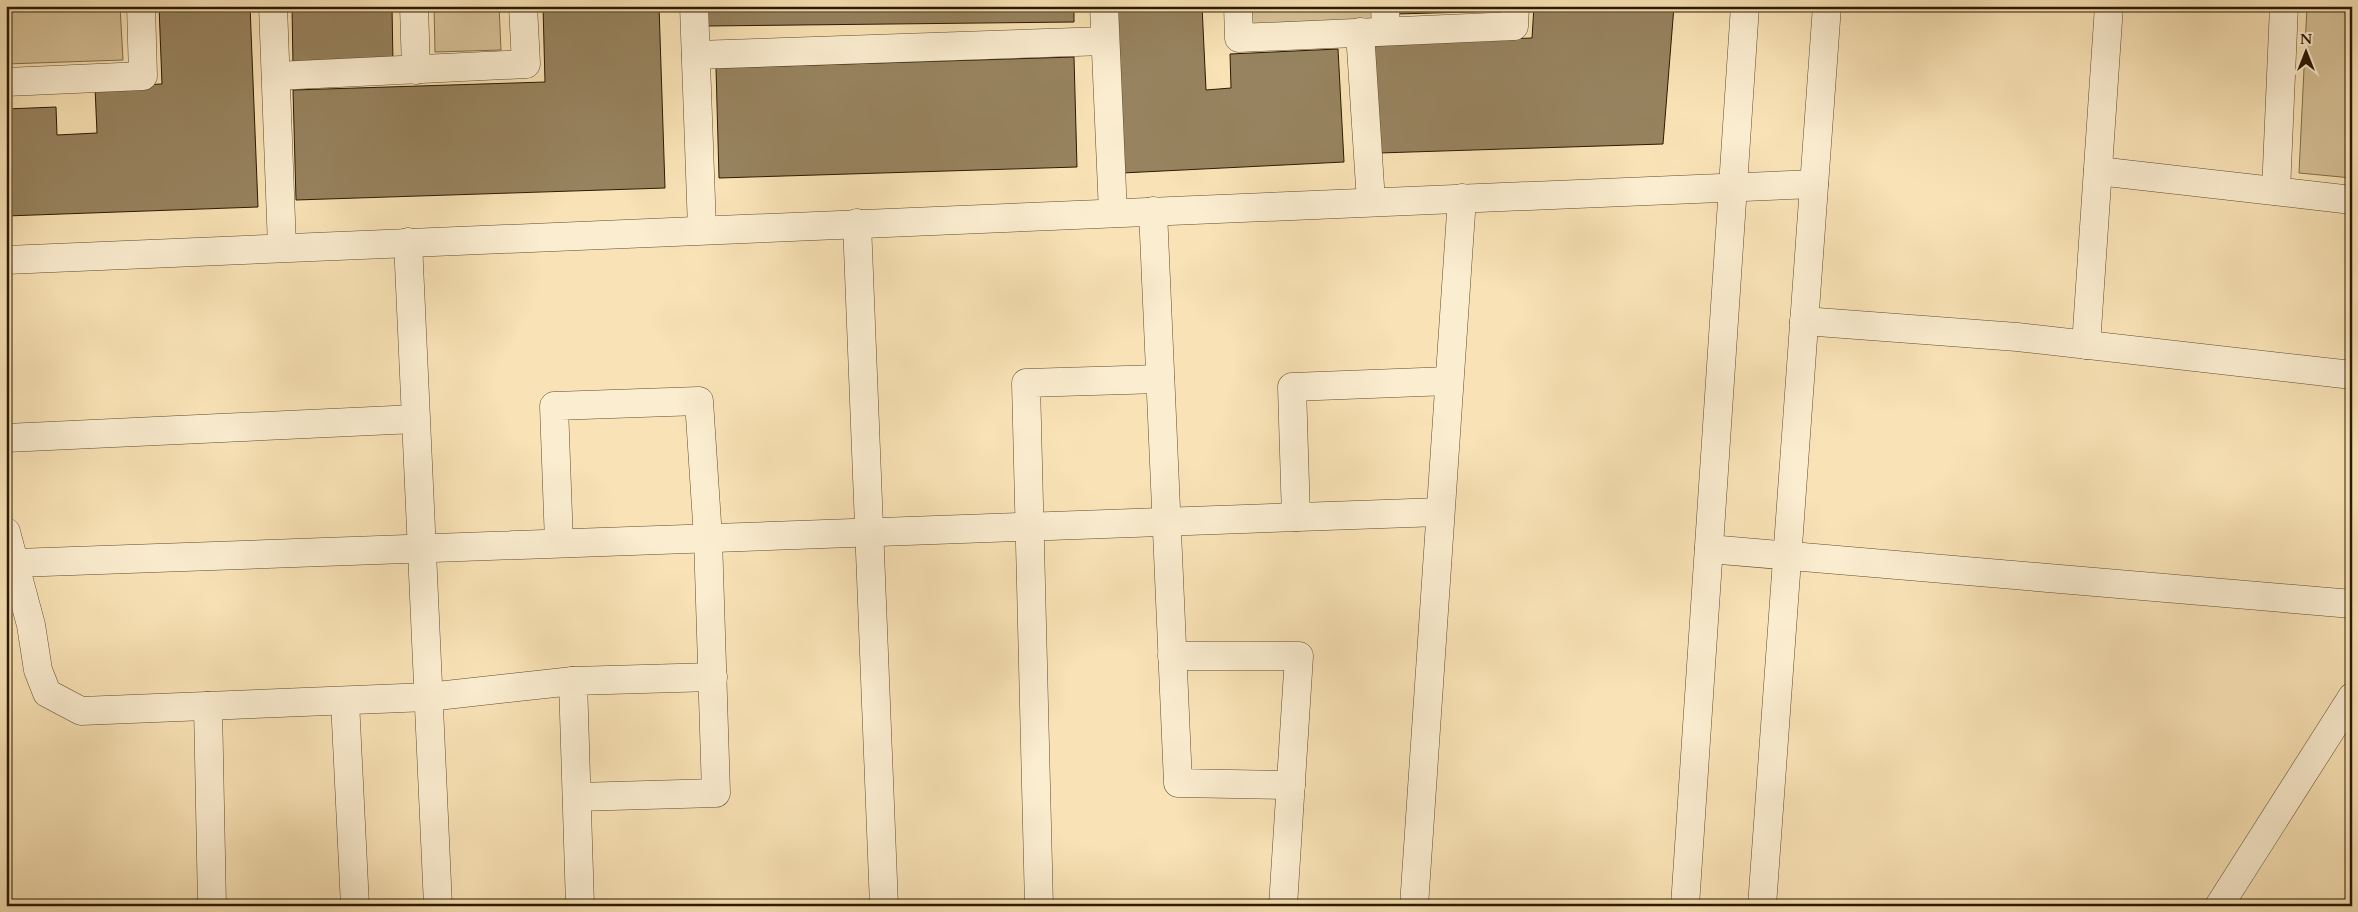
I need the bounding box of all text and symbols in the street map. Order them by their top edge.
north arrow [2280,28,2330,78]
text: N [2300,30,2312,49]

